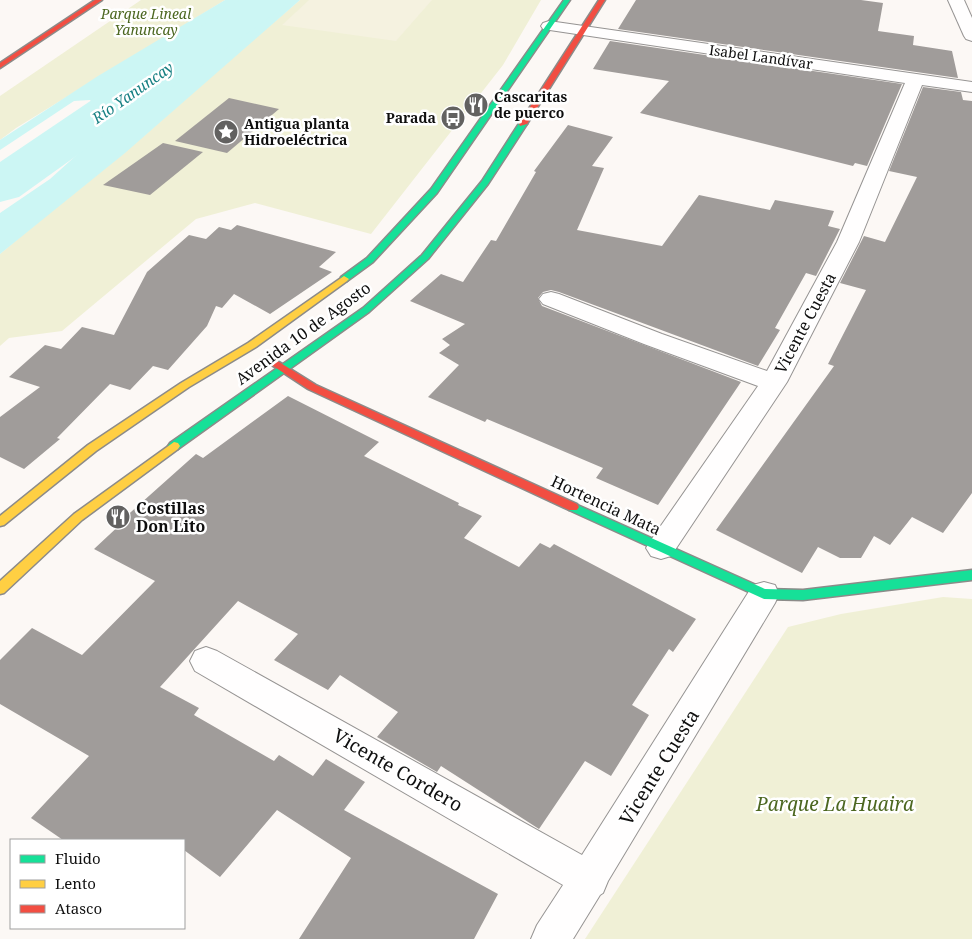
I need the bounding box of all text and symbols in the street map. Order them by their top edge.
park label: Parque Lineal Yanuncay [100,4,192,39]
street label: Isabel Landívar [708,40,815,73]
water label: Río Yanuncay [87,57,177,128]
place label: Cascaritas de puerco [494,87,568,122]
restaurant icon: Cascaritas de puerco [463,92,489,118]
bus stop icon: Parada [440,105,466,131]
place label: Parada [386,108,436,127]
place label: Antigua planta Hidroeléctrica [244,114,349,149]
place icon: Antigua planta Hidroeléctrica [213,119,239,145]
street label: Vicente Cuesta [769,269,841,377]
street label: Avenida 10 de Agosto [231,276,375,390]
street label: Hortencia Mata [548,470,664,540]
place label: Costillas Don Lito [136,497,206,537]
restaurant icon: Costillas Don Lito [105,504,131,530]
street label: Vicente Cuesta [613,704,705,830]
street label: Vicente Cordero [328,722,468,818]
park label: Parque La Huaira [755,791,914,817]
legend [10,839,185,929]
text: Fluido [55,848,101,868]
text: Lento [55,873,96,893]
text: Atasco [55,898,102,918]

